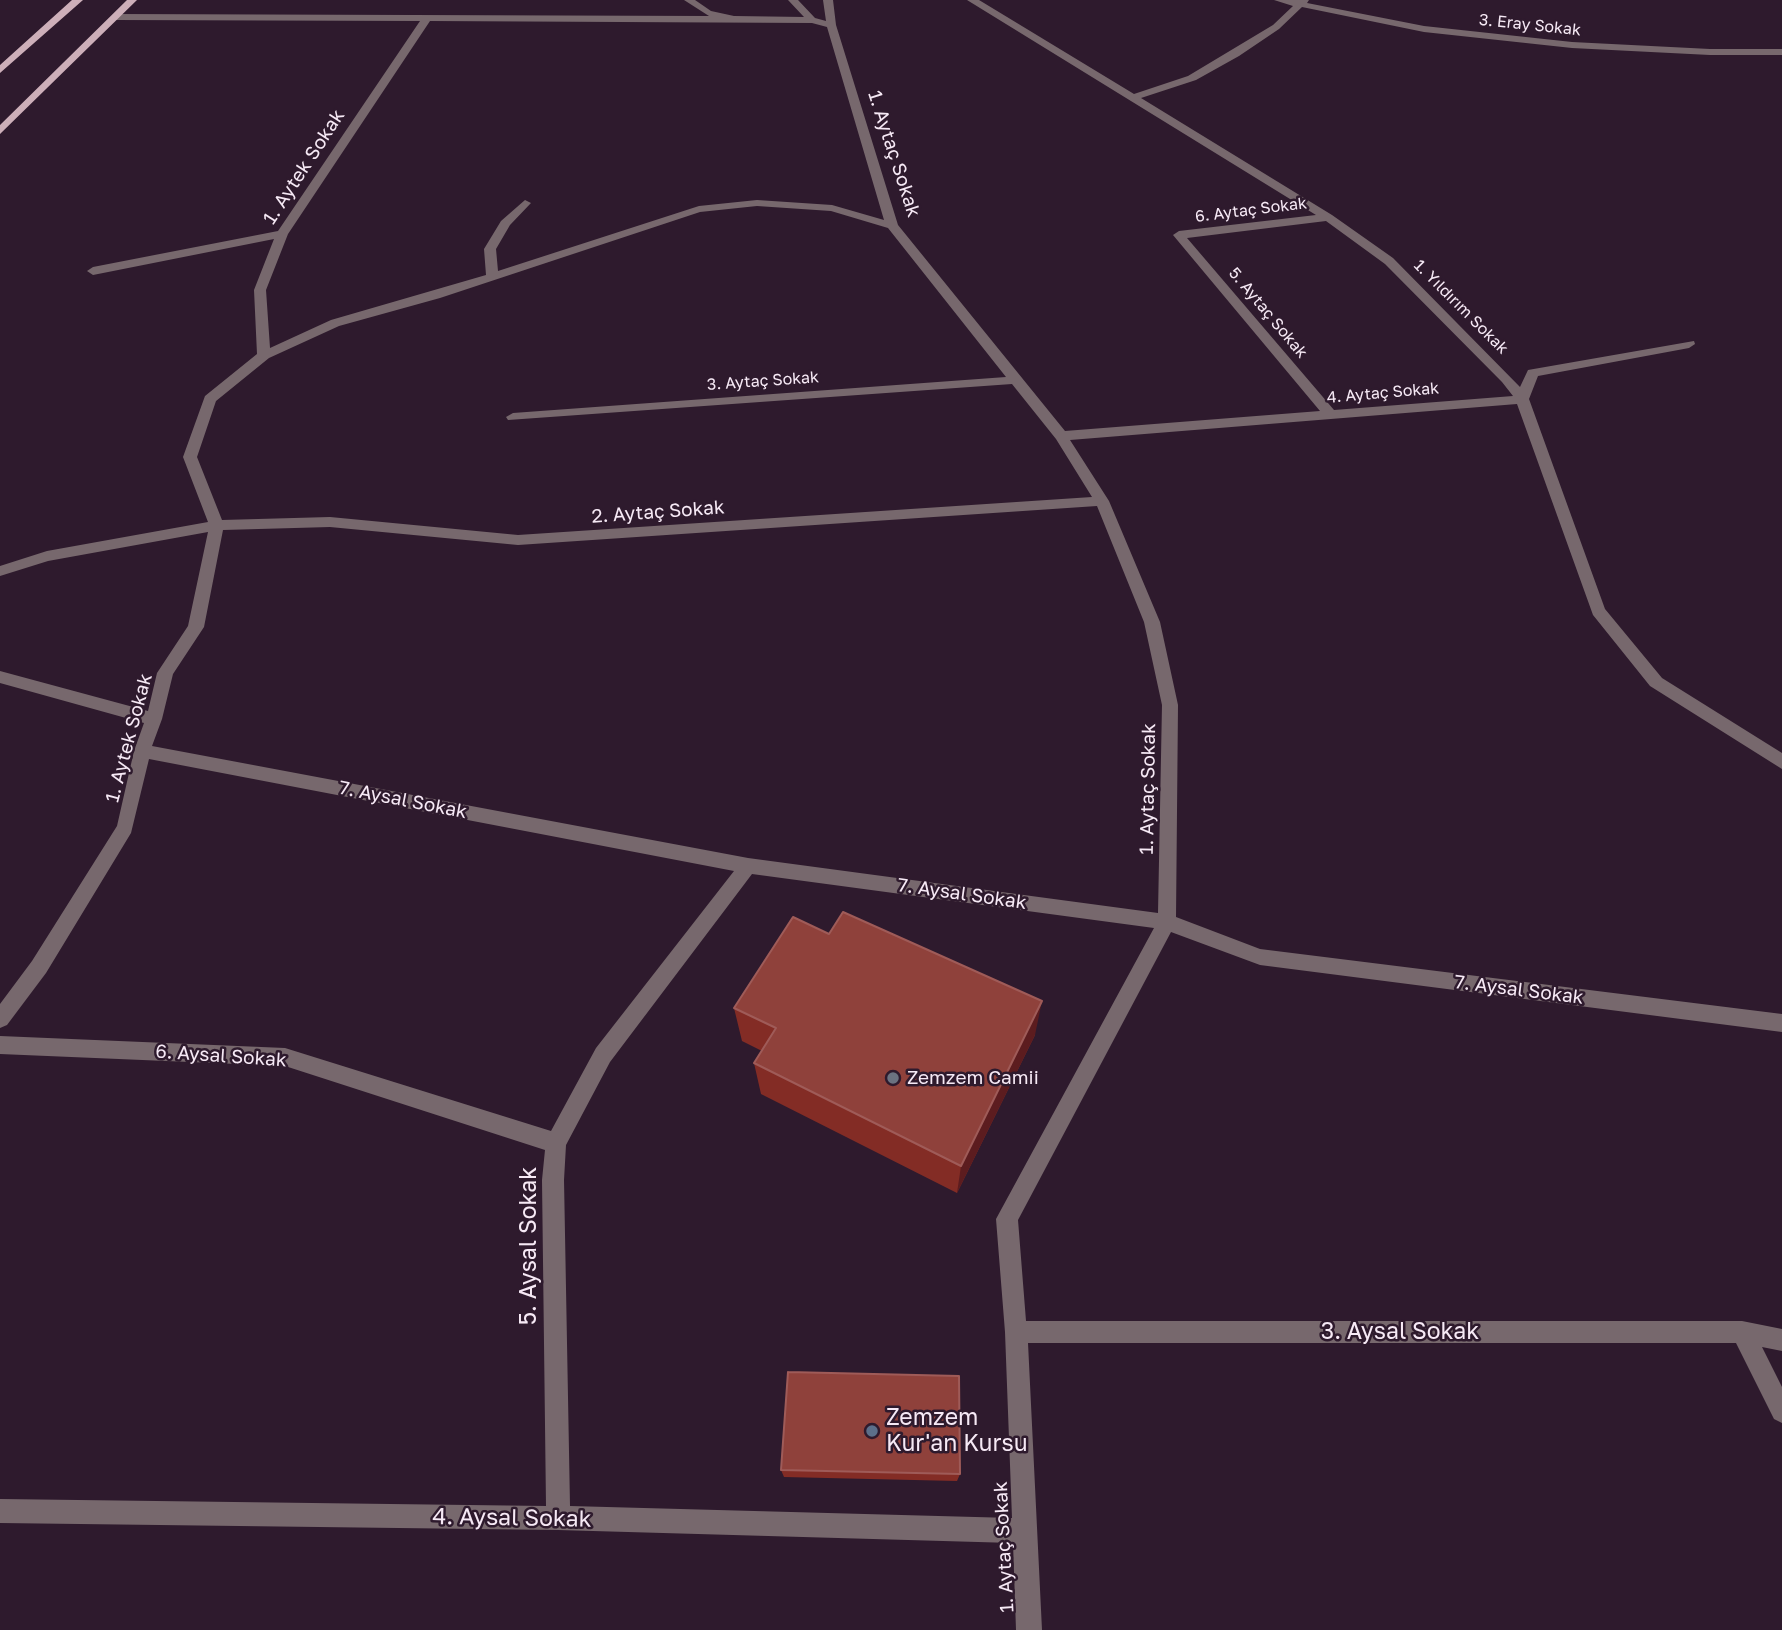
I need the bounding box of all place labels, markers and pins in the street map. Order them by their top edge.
place label: Zemzem Camii [907,1067,1039,1089]
marker: Zemzem Camii [885,1070,901,1086]
place label: Zemzem Kur'an Kursu [886,1404,1028,1458]
marker: Zemzem Kur'an Kursu [864,1423,880,1439]

